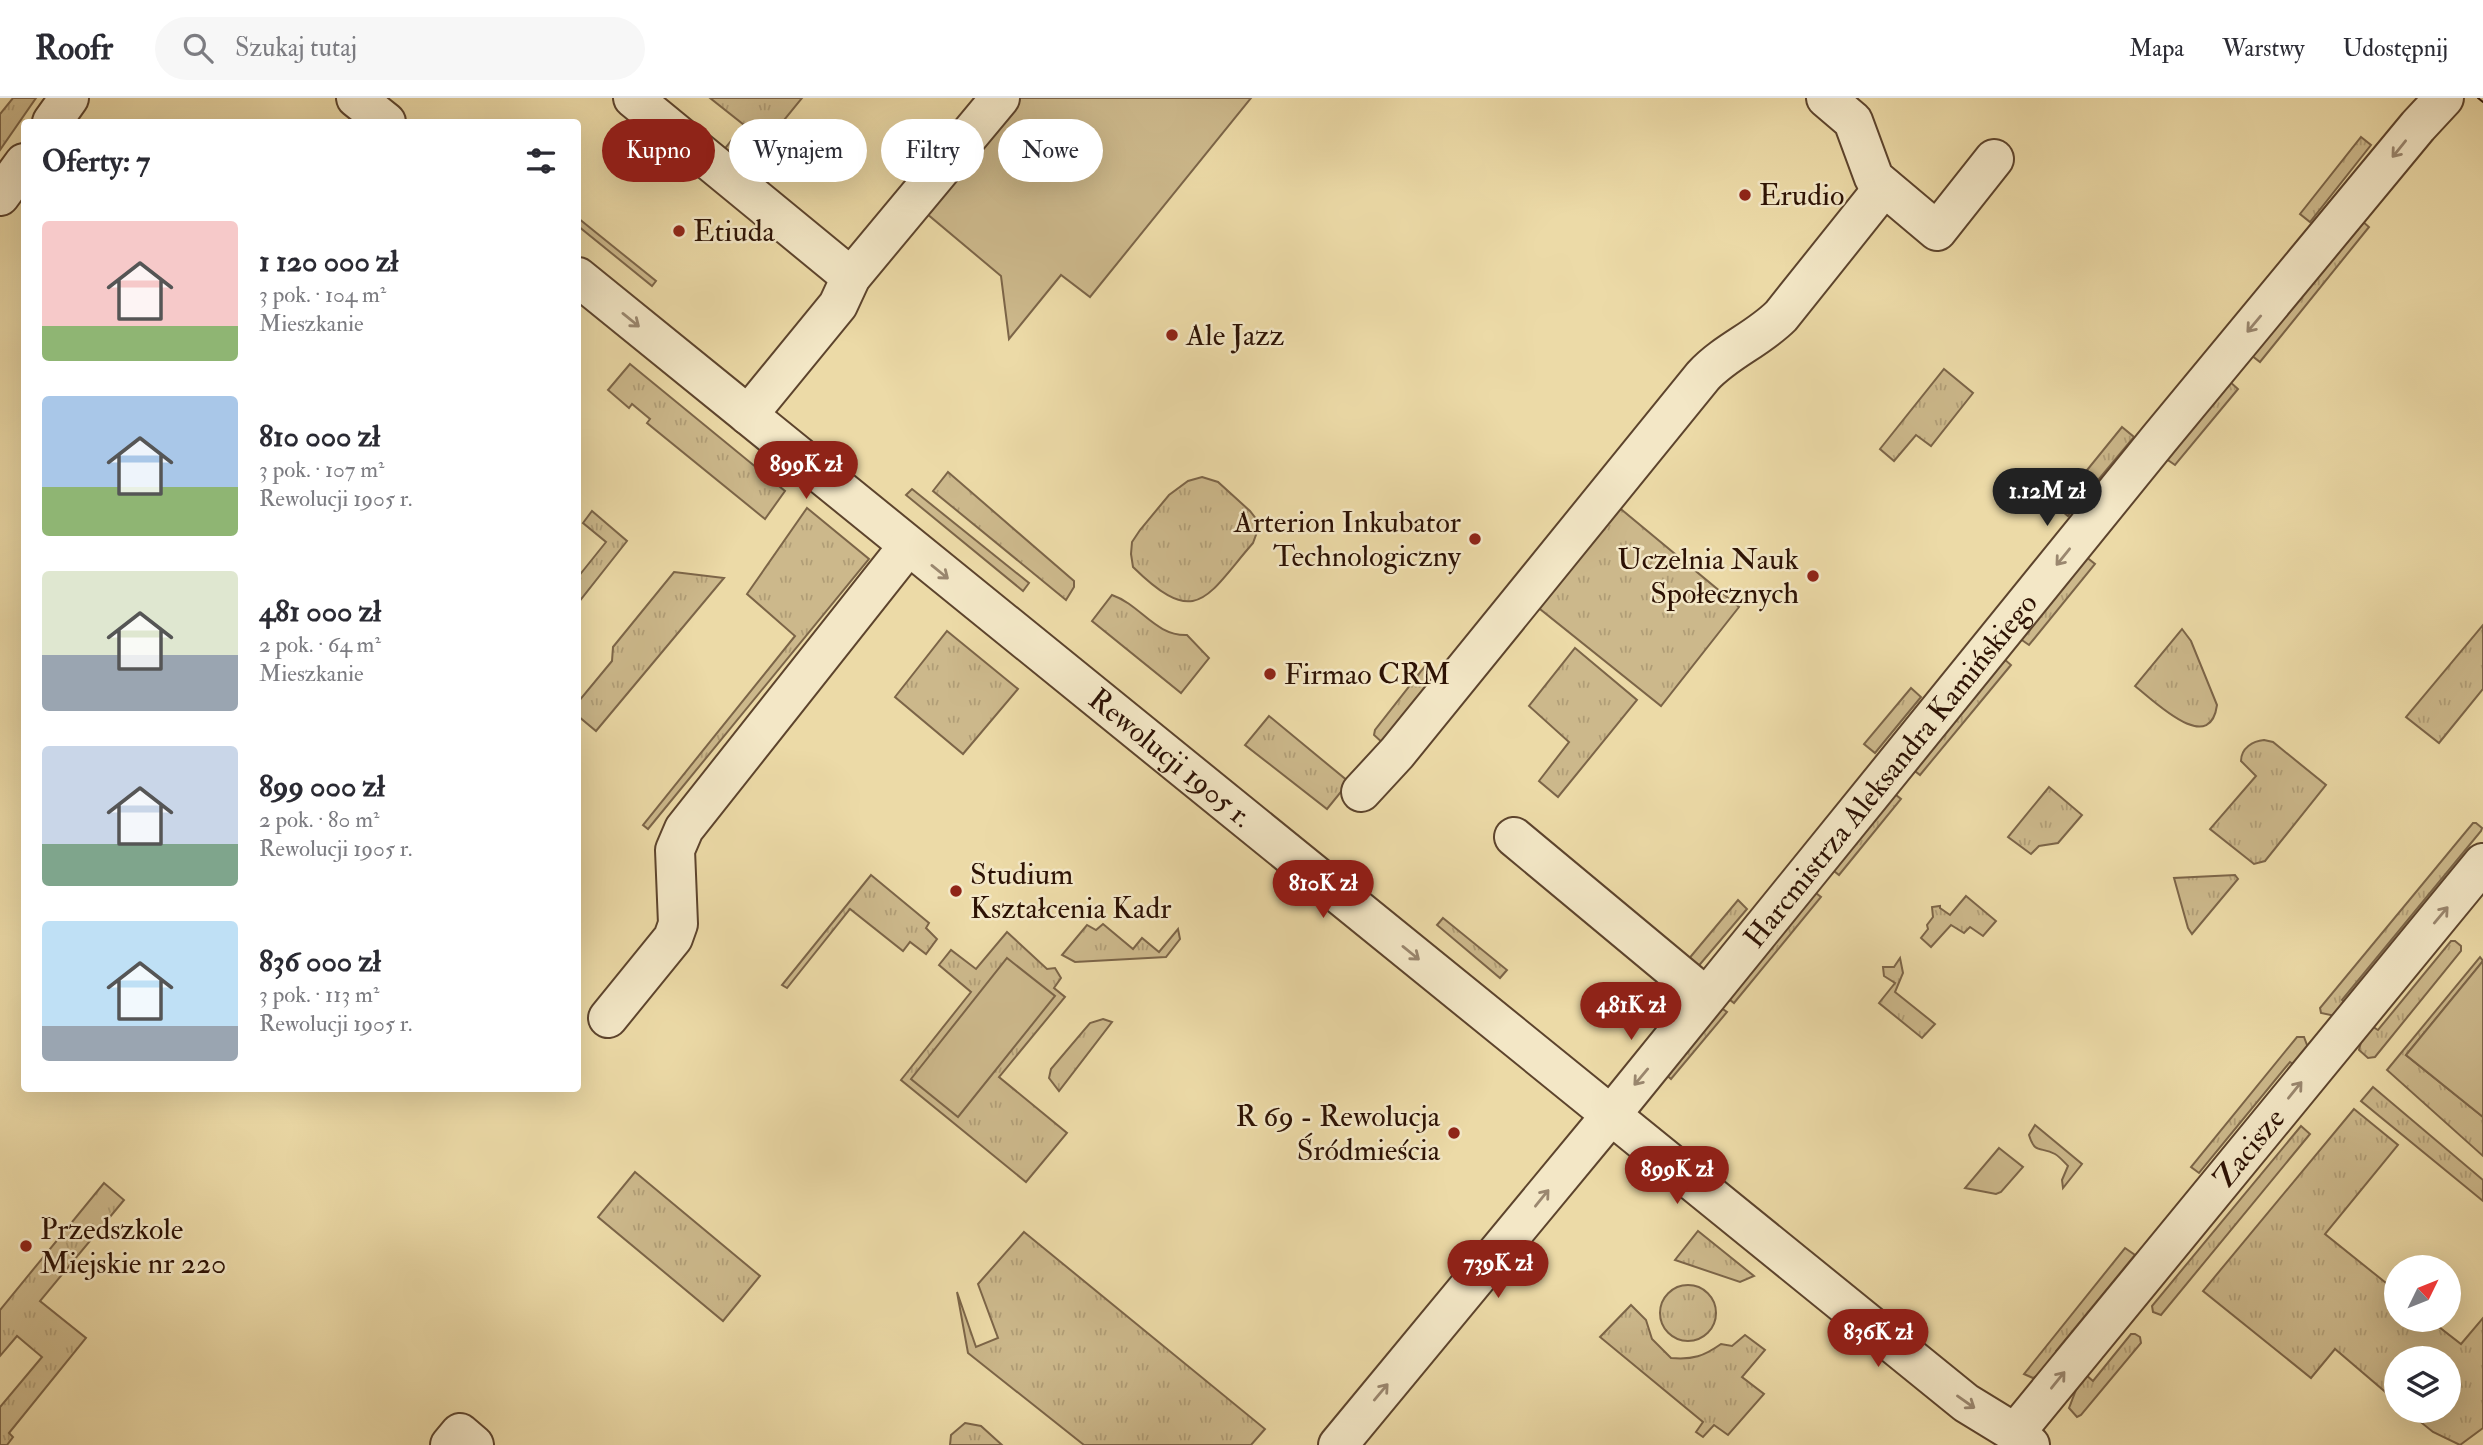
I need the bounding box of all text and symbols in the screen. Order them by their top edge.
search box [155,17,645,80]
text: Roofr [35,28,113,69]
icon: search [179,29,217,67]
text: Szukaj tutaj [235,32,357,64]
text: Mapa [2129,33,2184,64]
text: Warstwy [2222,33,2305,64]
text: Udostępnij [2343,33,2448,64]
chip: Kupno [602,119,715,182]
chip: Wynajem [729,119,867,182]
chip: Filtry [881,119,984,182]
chip: Nowe [998,119,1103,182]
one-way arrow [2392,140,2407,158]
icon: filters [522,142,560,180]
text: Oferty: 7 [42,143,150,180]
place label: Erudio [1759,177,1844,214]
marker: Erudio [1737,187,1753,203]
place label: Etiuda [693,213,775,250]
marker: Etiuda [671,223,687,239]
text: 1 120 000 zł [259,243,398,280]
icon: home [98,249,182,333]
text: 3 pok. · 104 m² [259,280,386,309]
text: Mieszkanie [259,309,364,338]
one-way arrow [621,312,639,328]
one-way arrow [2246,315,2262,333]
place label: Ale Jazz [1185,317,1284,354]
marker: Ale Jazz [1164,327,1180,343]
text: 810 000 zł [259,418,380,455]
icon: home [98,424,182,508]
pin: 899K zł [741,442,871,501]
text: 899K zł [770,449,842,478]
text: 3 pok. · 107 m² [259,455,385,484]
pin: 1.12M zł [1975,468,2119,528]
text: 1.12M zł [2009,476,2085,505]
text: Rewolucji 1905 r. [259,484,413,513]
place label: Arterion Inkubator Technologiczny [1233,504,1462,575]
marker: Arterion Inkubator Technologiczny [1467,531,1483,547]
place label: Uczelnia Nauk Społecznych [1617,541,1799,612]
one-way arrow [2055,547,2070,565]
one-way arrow [931,564,949,579]
marker: Uczelnia Nauk Społecznych [1805,568,1821,584]
street label: Harcmistrza Aleksandra Kamińskiego [1736,585,2045,955]
text: 481 000 zł [259,593,381,630]
icon: home [98,599,182,683]
text: 2 pok. · 64 m² [259,630,381,659]
place label: Firmao CRM [1284,656,1451,693]
text: Mieszkanie [259,659,364,688]
marker: Firmao CRM [1262,666,1278,682]
street label: Rewolucji 1905 r. [1081,680,1260,835]
text: 899 000 zł [259,768,385,805]
icon: home [98,774,182,858]
text: 2 pok. · 80 m² [259,805,380,834]
text: Rewolucji 1905 r. [259,834,413,863]
place label: Studium Kształcenia Kadr [970,856,1171,927]
pin: 810K zł [1258,860,1388,920]
text: 810K zł [1289,868,1357,897]
marker: Studium Kształcenia Kadr [948,883,964,899]
one-way arrow [2433,907,2449,925]
text: 836 000 zł [259,943,381,980]
one-way arrow [1402,945,1420,961]
icon: home [98,949,182,1033]
text: 3 pok. · 113 m² [259,980,379,1009]
pin: 481K zł [1566,982,1696,1042]
text: 481K zł [1596,990,1666,1019]
text: Rewolucji 1905 r. [259,1009,413,1038]
one-way arrow [1633,1068,1649,1086]
one-way arrow [2288,1082,2303,1100]
place label: R 69 - Rewolucja Śródmieścia [1236,1098,1441,1169]
street label: Zacisze [2206,1100,2293,1195]
marker: R 69 - Rewolucja Śródmieścia [1446,1125,1462,1141]
pin: 899K zł [1612,1146,1742,1206]
text: 899K zł [1641,1154,1713,1183]
one-way arrow [1534,1189,1549,1207]
place label: Przedszkole Miejskie nr 220 [40,1211,226,1282]
marker: Przedszkole Miejskie nr 220 [18,1238,34,1254]
pin: 739K zł [1433,1240,1563,1300]
text: 739K zł [1463,1248,1533,1277]
north arrow [2384,1255,2460,1332]
map controls [2384,1255,2461,1423]
pin: 836K zł [1813,1310,1943,1369]
text: 836K zł [1843,1317,1913,1346]
button: layers [2384,1346,2461,1423]
one-way arrow [2051,1372,2066,1390]
one-way arrow [1373,1384,1389,1402]
one-way arrow [1956,1395,1975,1409]

